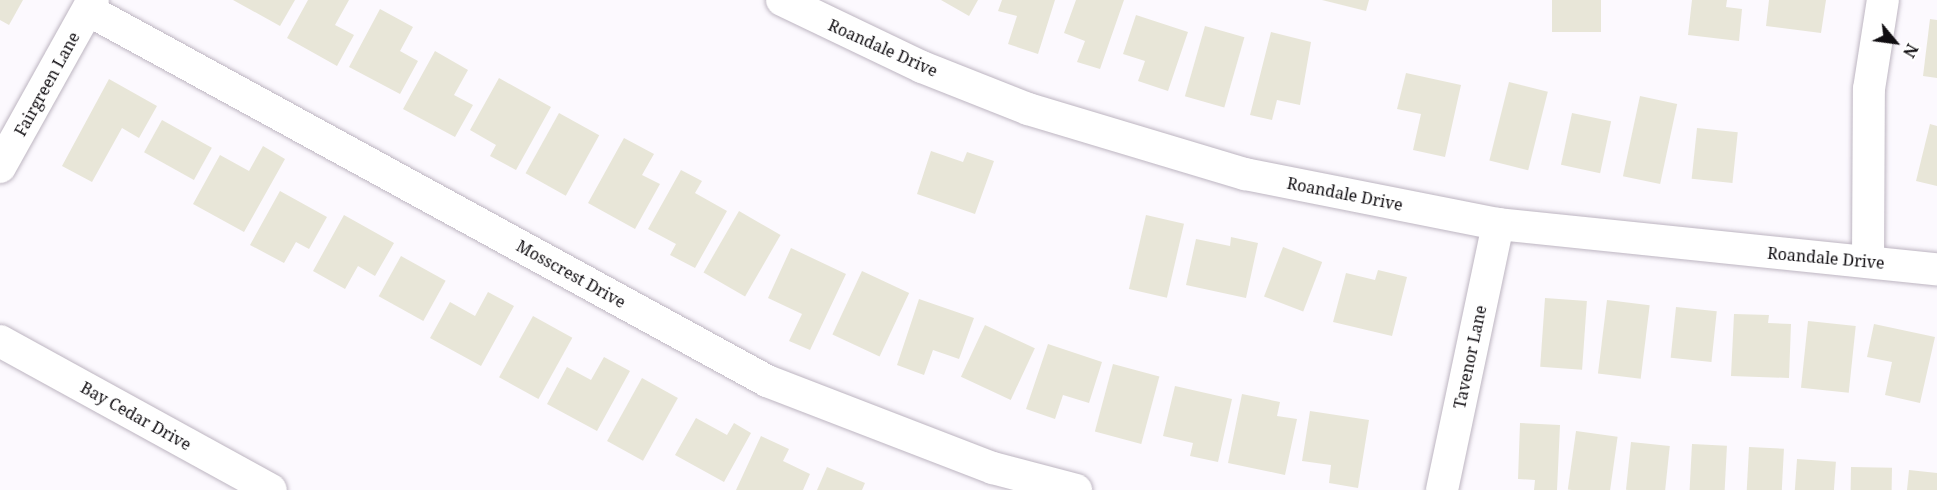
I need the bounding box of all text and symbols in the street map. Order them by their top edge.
north arrow [1865,12,1925,72]
street label: Roandale Drive [825,15,941,81]
street label: Fairgreen Lane [10,29,84,139]
text: N [1898,40,1923,62]
street label: Roandale Drive [1285,173,1405,215]
street label: Mosscrest Drive [513,236,629,312]
street label: Roandale Drive [1767,243,1885,273]
street label: Tavenor Lane [1450,304,1490,410]
street label: Bay Cedar Drive [77,378,195,454]

